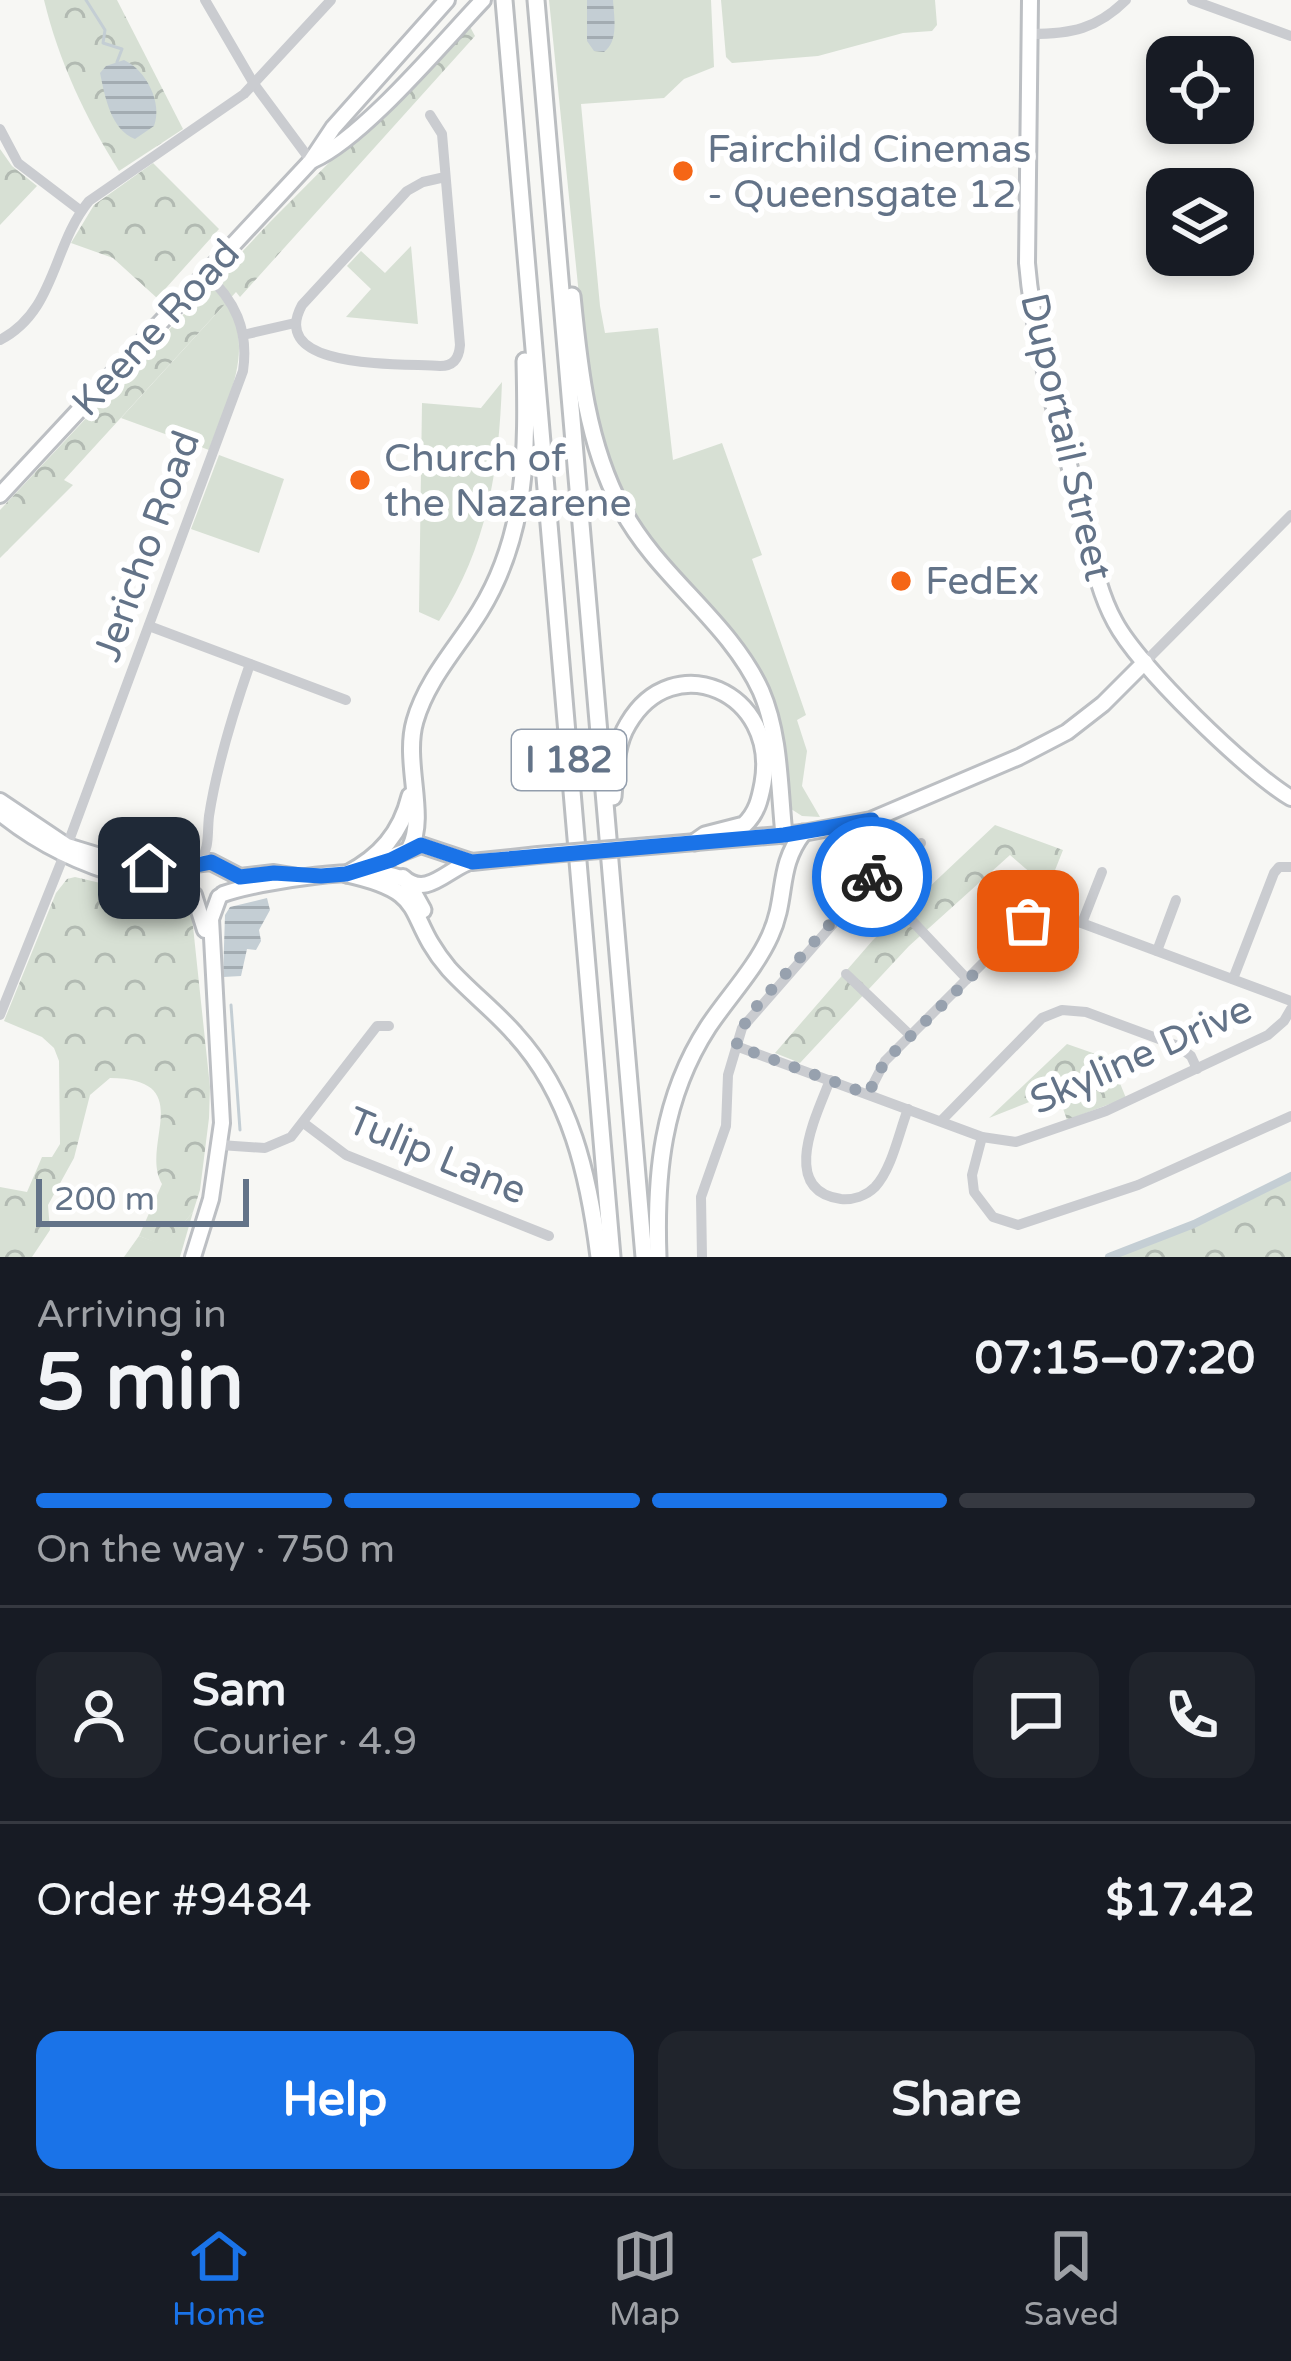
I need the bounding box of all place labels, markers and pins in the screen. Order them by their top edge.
place label: Fairchild Cinemas - Queensgate 12 [707,126,1032,218]
marker: Fairchild Cinemas - Queensgate 12 [670,158,696,184]
place label: Church of the Nazarene [384,435,632,527]
marker: Church of the Nazarene [347,467,373,493]
place label: FedEx [925,558,1039,605]
marker: FedEx [888,568,914,594]
pin [98,817,200,919]
pin [977,870,1079,972]

